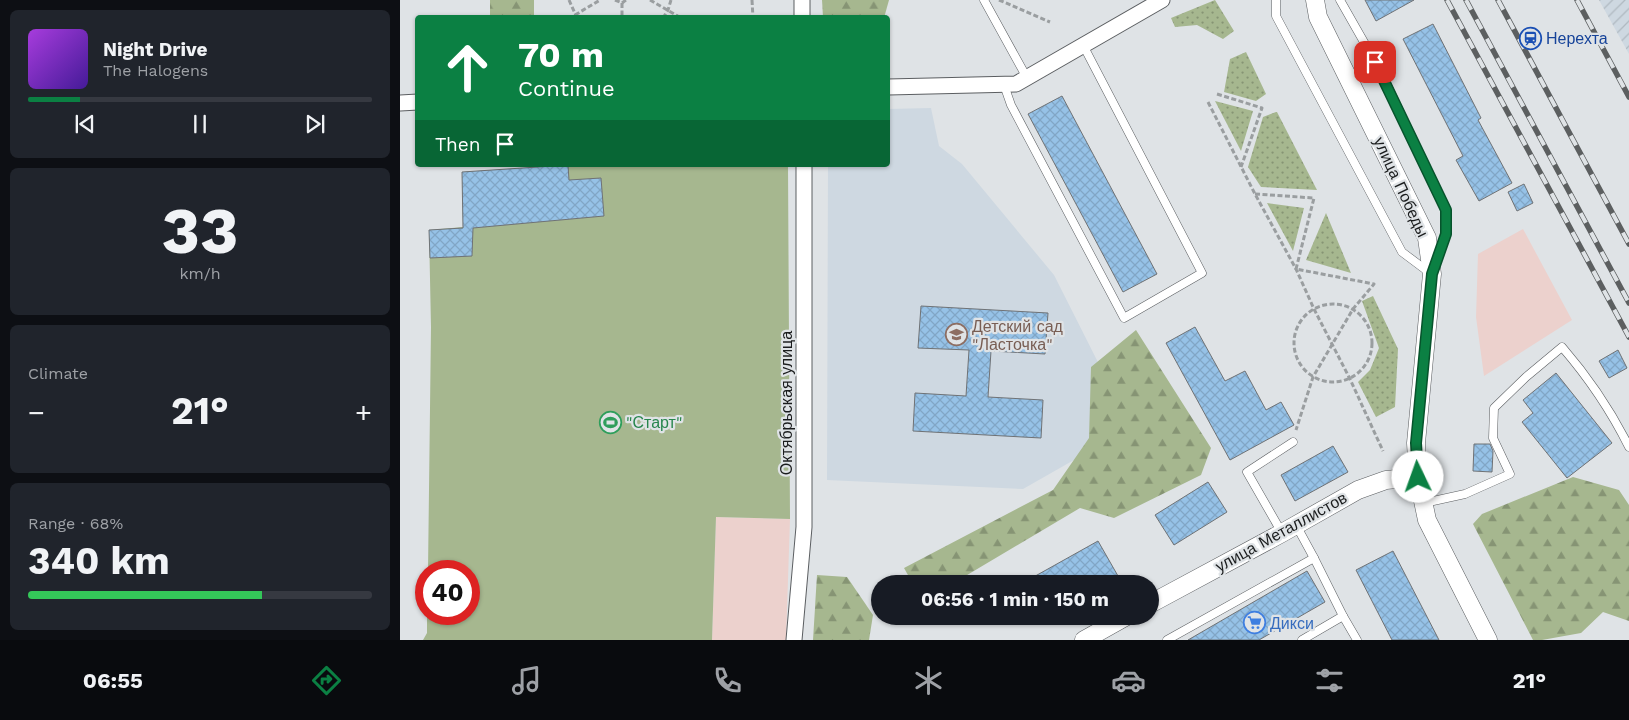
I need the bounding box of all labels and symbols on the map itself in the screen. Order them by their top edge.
station icon: Нерехта [1518,26,1542,50]
place label: Нерехта [1546,29,1608,48]
pin [1354,41,1396,83]
street label: улица Победы [1370,134,1432,240]
place label: Детский сад "Ласточка" [972,317,1064,354]
school or university icon: Детский сад "Ласточка" [944,323,968,347]
street label: Октябрьская улица [777,331,796,475]
sports icon: "Старт" [598,410,622,434]
place label: "Старт" [626,413,682,432]
position arrow [1391,450,1443,502]
street label: улица Металлистов [1212,488,1350,576]
speed limit sign: 40 [415,560,480,625]
supermarket icon: Дикси [1242,611,1266,635]
place label: Дикси [1270,614,1314,633]

